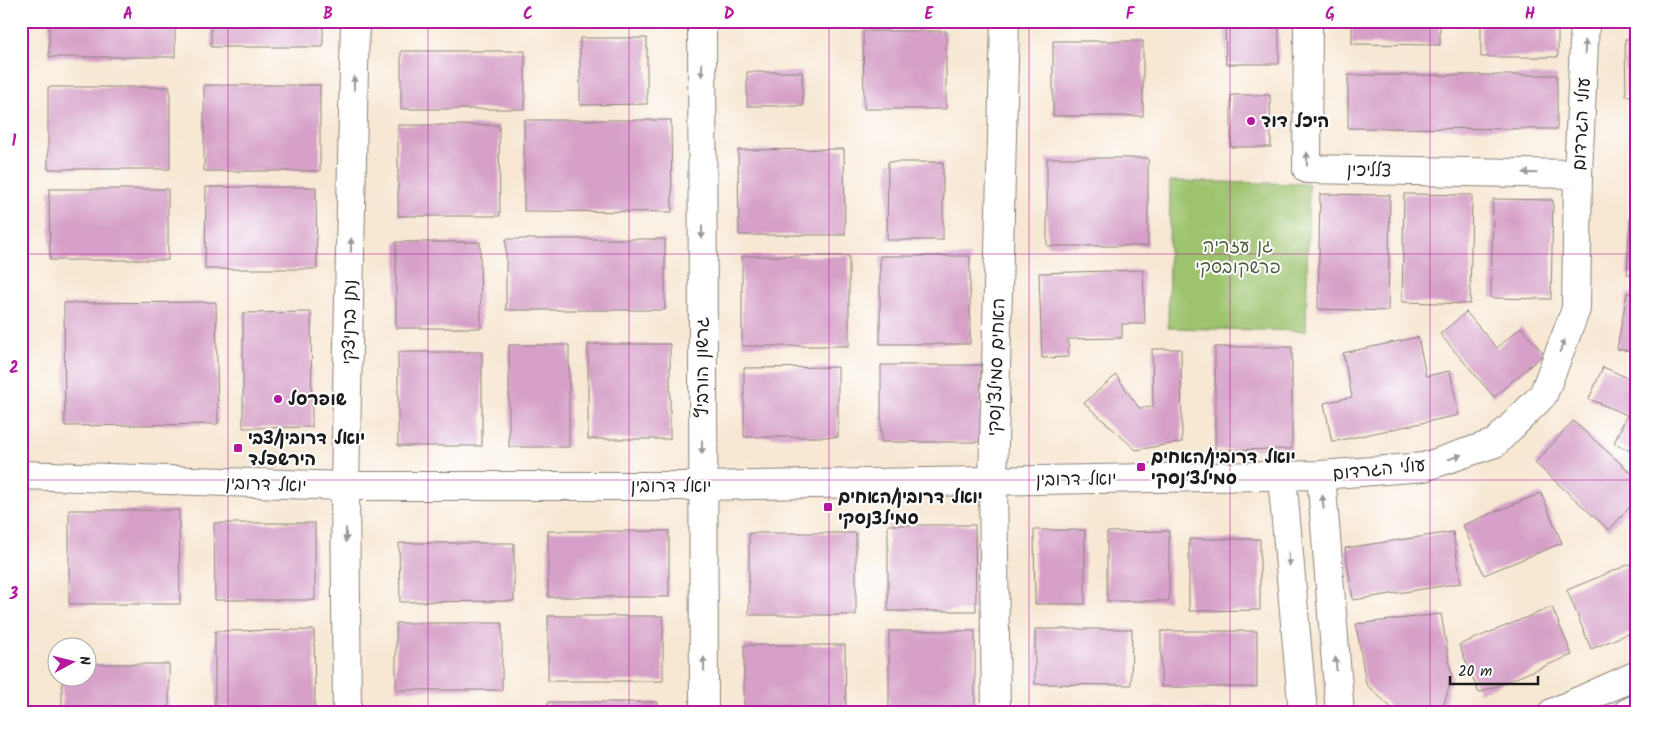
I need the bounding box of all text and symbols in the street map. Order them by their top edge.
text: A [123,2,133,27]
text: B [323,2,333,27]
text: C [523,2,533,27]
text: D [724,2,735,27]
text: E [925,2,935,27]
text: F [1126,2,1136,27]
text: G [1325,2,1335,27]
text: H [1525,2,1535,27]
one-way arrow [1581,38,1589,54]
one-way arrow [698,62,706,78]
one-way arrow [350,75,358,91]
street label: עולי הגרדום [1566,77,1599,171]
place label: היכל דוד [1261,108,1329,137]
marker: היכל דוד [1245,115,1257,127]
text: 1 [12,129,17,154]
one-way arrow [1303,151,1311,167]
street label: צלליכין [1346,157,1392,186]
one-way arrow [1521,169,1537,177]
one-way arrow [698,225,706,241]
park label: גן עזריה פרשקובסקי [1195,233,1281,283]
one-way arrow [347,237,355,253]
street label: נתן ברניצקי [335,279,366,365]
street label: האחים סמילצ'נסקי [981,297,1014,437]
street label: גרשון הורביץ [689,316,718,418]
one-way arrow [1559,339,1566,354]
text: 2 [9,356,19,381]
place label: שופרסל [288,386,347,415]
marker: שופרסל [272,393,284,405]
place label: יואל דרובין/צבי הירשפלד [248,425,365,475]
one-way arrow [698,440,706,456]
marker: יואל דרובין/צבי הירשפלד [232,442,244,454]
place label: יואל דרובין/האחים סמילצ׳נסקי [1151,444,1295,494]
street label: עולי הגרדום [1331,451,1427,490]
one-way arrow [1448,453,1463,461]
marker: יואל דרובין/האחים סמילצ׳נסקי [1135,461,1147,473]
street label: יואל דרובין [1035,465,1117,496]
street label: יואל דרובין [225,470,307,501]
street label: יואל דרובין [631,473,711,502]
place label: יואל דרובין/האחים סמילצנסקי [838,484,982,534]
one-way arrow [1319,494,1327,510]
marker: יואל דרובין/האחים סמילצנסקי [822,501,834,513]
one-way arrow [342,527,350,543]
one-way arrow [1285,551,1293,567]
text: 3 [9,582,19,607]
north arrow [48,636,98,686]
scale bar [1450,654,1538,686]
text: N [72,655,95,666]
one-way arrow [700,656,708,672]
one-way arrow [1332,656,1340,672]
text: 20 m [1458,660,1492,684]

